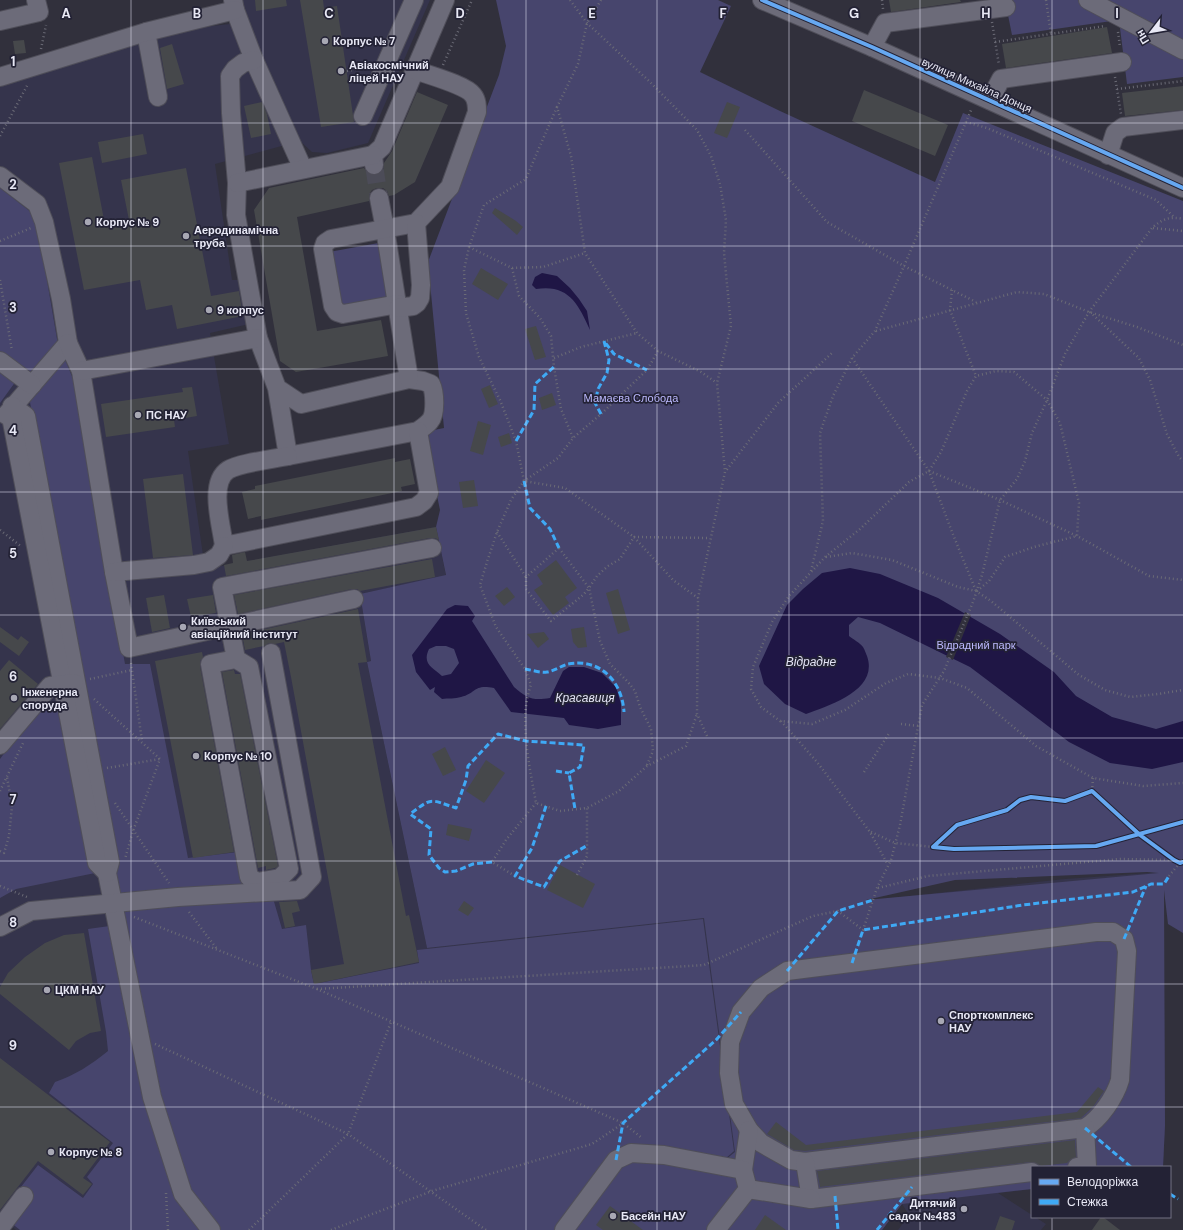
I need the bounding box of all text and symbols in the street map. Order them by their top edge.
text: A [61,5,71,22]
text: B [193,5,201,22]
text: C [324,5,334,22]
text: D [455,5,465,22]
text: E [588,5,596,22]
text: F [719,5,727,22]
text: G [849,5,859,22]
text: H [981,5,991,22]
text: I [1115,5,1119,22]
north arrow [1131,12,1171,52]
text: Пн [1133,27,1152,47]
place label: Корпус № 7 [333,34,395,48]
marker: Корпус № 7 [320,36,330,46]
text: 1 [11,53,15,70]
street label: вулиця Михайла Донця [920,54,1034,116]
place label: Авіакосмічний ліцей НАУ [349,58,429,85]
marker: Авіакосмічний ліцей НАУ [336,66,346,76]
text: 2 [9,176,17,193]
place label: Корпус № 9 [96,215,159,229]
marker: Корпус № 9 [83,217,93,227]
place label: Аеродинамічна труба [194,223,279,250]
marker: Аеродинамічна труба [181,231,191,241]
text: 3 [9,299,17,316]
place label: 9 корпус [217,303,264,317]
marker: 9 корпус [204,305,214,315]
park label: Мамаєва Слобода [584,391,679,405]
place label: ПС НАУ [146,408,187,422]
marker: ПС НАУ [133,410,143,420]
text: 4 [9,422,17,439]
text: 5 [9,545,17,562]
place label: Київський авіаційний інститут [191,614,298,641]
marker: Київський авіаційний інститут [178,622,188,632]
park label: Відрадний парк [936,638,1016,652]
water label: Відрадне [786,654,837,670]
text: 6 [9,668,17,685]
place label: Інженерна споруда [22,685,79,712]
water label: Красавиця [555,690,615,706]
marker: Інженерна споруда [9,693,19,703]
place label: Корпус № 10 [204,749,272,763]
marker: Корпус № 10 [191,751,201,761]
text: 7 [10,791,17,808]
text: 8 [9,914,17,931]
place label: ЦКМ НАУ [55,983,104,997]
marker: ЦКМ НАУ [42,985,52,995]
place label: Спорткомплекс НАУ [949,1008,1033,1035]
marker: Спорткомплекс НАУ [936,1016,946,1026]
text: 9 [9,1037,17,1054]
place label: Корпус № 8 [59,1145,122,1159]
marker: Корпус № 8 [46,1147,56,1157]
legend [1031,1166,1171,1218]
text: Велодоріжка [1067,1174,1138,1190]
text: Стежка [1067,1194,1108,1210]
place label: Дитячий садок №483 [889,1196,956,1223]
marker: Дитячий садок №483 [959,1204,969,1214]
place label: Басейн НАУ [621,1209,686,1223]
marker: Басейн НАУ [608,1211,618,1221]

